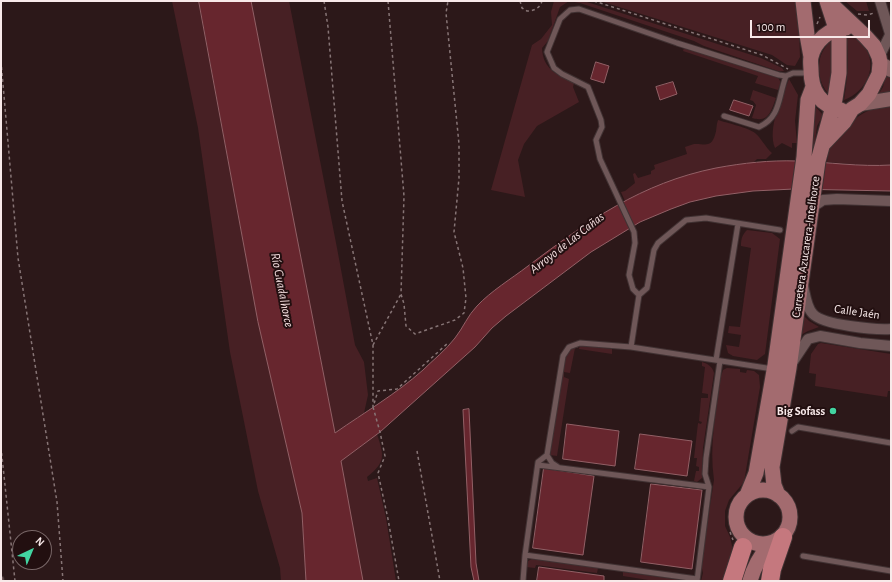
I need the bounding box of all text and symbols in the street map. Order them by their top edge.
scale bar [752,12,872,38]
text: 100 m [757,21,785,33]
street label: Carretera Azucarera-Intelhorce [789,175,823,319]
water label: Arroyo de Las Cañas [527,209,607,277]
water label: Río Guadalhorce [267,251,297,329]
street label: Calle Jaén [833,302,881,322]
place label: Big Sofass [777,404,825,418]
marker: Big Sofass [828,406,838,416]
north arrow [12,530,52,570]
text: N [33,535,47,548]

